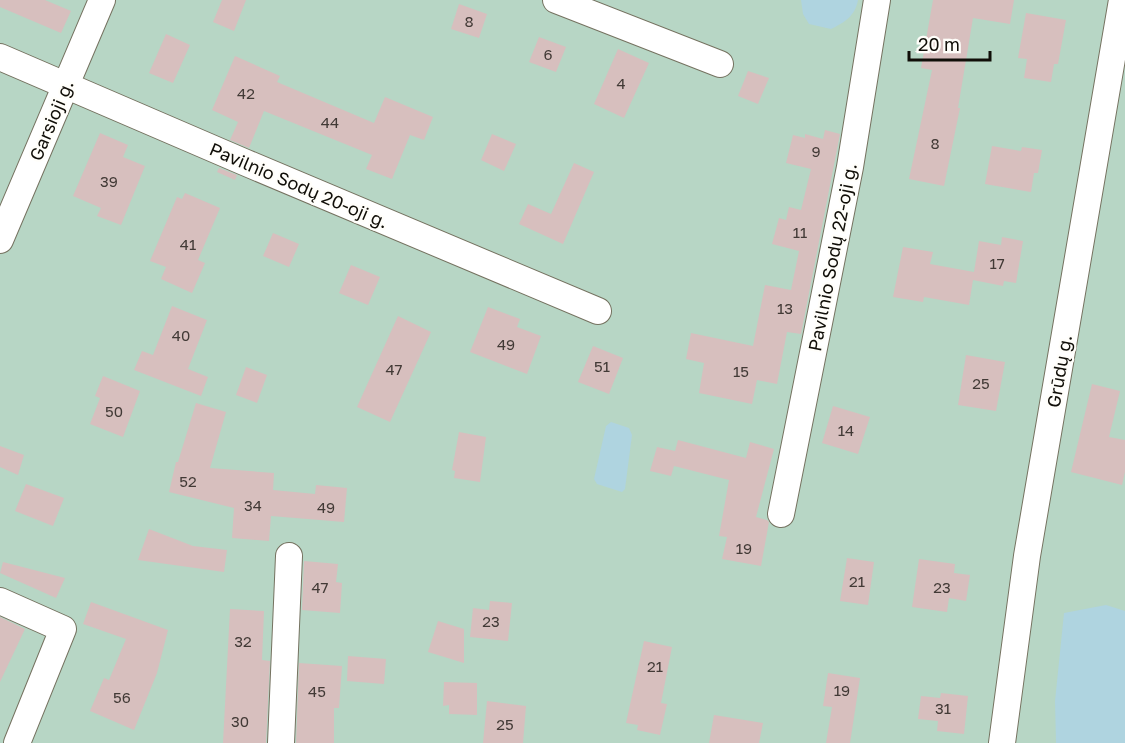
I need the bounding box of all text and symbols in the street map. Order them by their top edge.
house number: 8 [464,12,474,30]
scale bar [909,24,990,62]
text: 20 m [918,33,960,55]
house number: 6 [543,45,553,63]
house number: 4 [616,74,626,92]
street label: Garsioji g. [24,76,78,164]
house number: 42 [237,84,255,102]
house number: 44 [321,113,339,131]
house number: 8 [930,134,940,152]
street label: Pavilnio Sodų 20-oji g. [206,137,392,233]
house number: 9 [811,142,821,160]
street label: Pavilnio Sodų 22-oji g. [803,161,861,353]
house number: 39 [100,172,118,190]
house number: 11 [793,223,807,241]
house number: 41 [180,235,196,253]
house number: 17 [989,254,1005,272]
house number: 13 [777,299,793,317]
house number: 40 [172,326,190,344]
street label: Grūdų g. [1042,333,1076,409]
house number: 49 [497,335,515,353]
house number: 51 [594,357,610,375]
house number: 47 [385,360,403,378]
house number: 15 [733,362,749,380]
house number: 25 [972,374,990,392]
house number: 50 [105,402,123,420]
house number: 14 [838,421,854,439]
house number: 52 [179,472,197,490]
house number: 34 [244,496,262,514]
house number: 49 [317,498,335,516]
house number: 19 [736,539,752,557]
house number: 21 [849,572,865,590]
house number: 47 [311,578,329,596]
house number: 23 [933,578,951,596]
house number: 23 [482,612,500,630]
house number: 32 [234,632,252,650]
house number: 21 [647,657,663,675]
house number: 19 [834,681,850,699]
house number: 45 [308,682,326,700]
house number: 56 [113,688,131,706]
house number: 31 [935,699,951,717]
house number: 30 [231,712,249,730]
house number: 25 [496,715,514,733]

